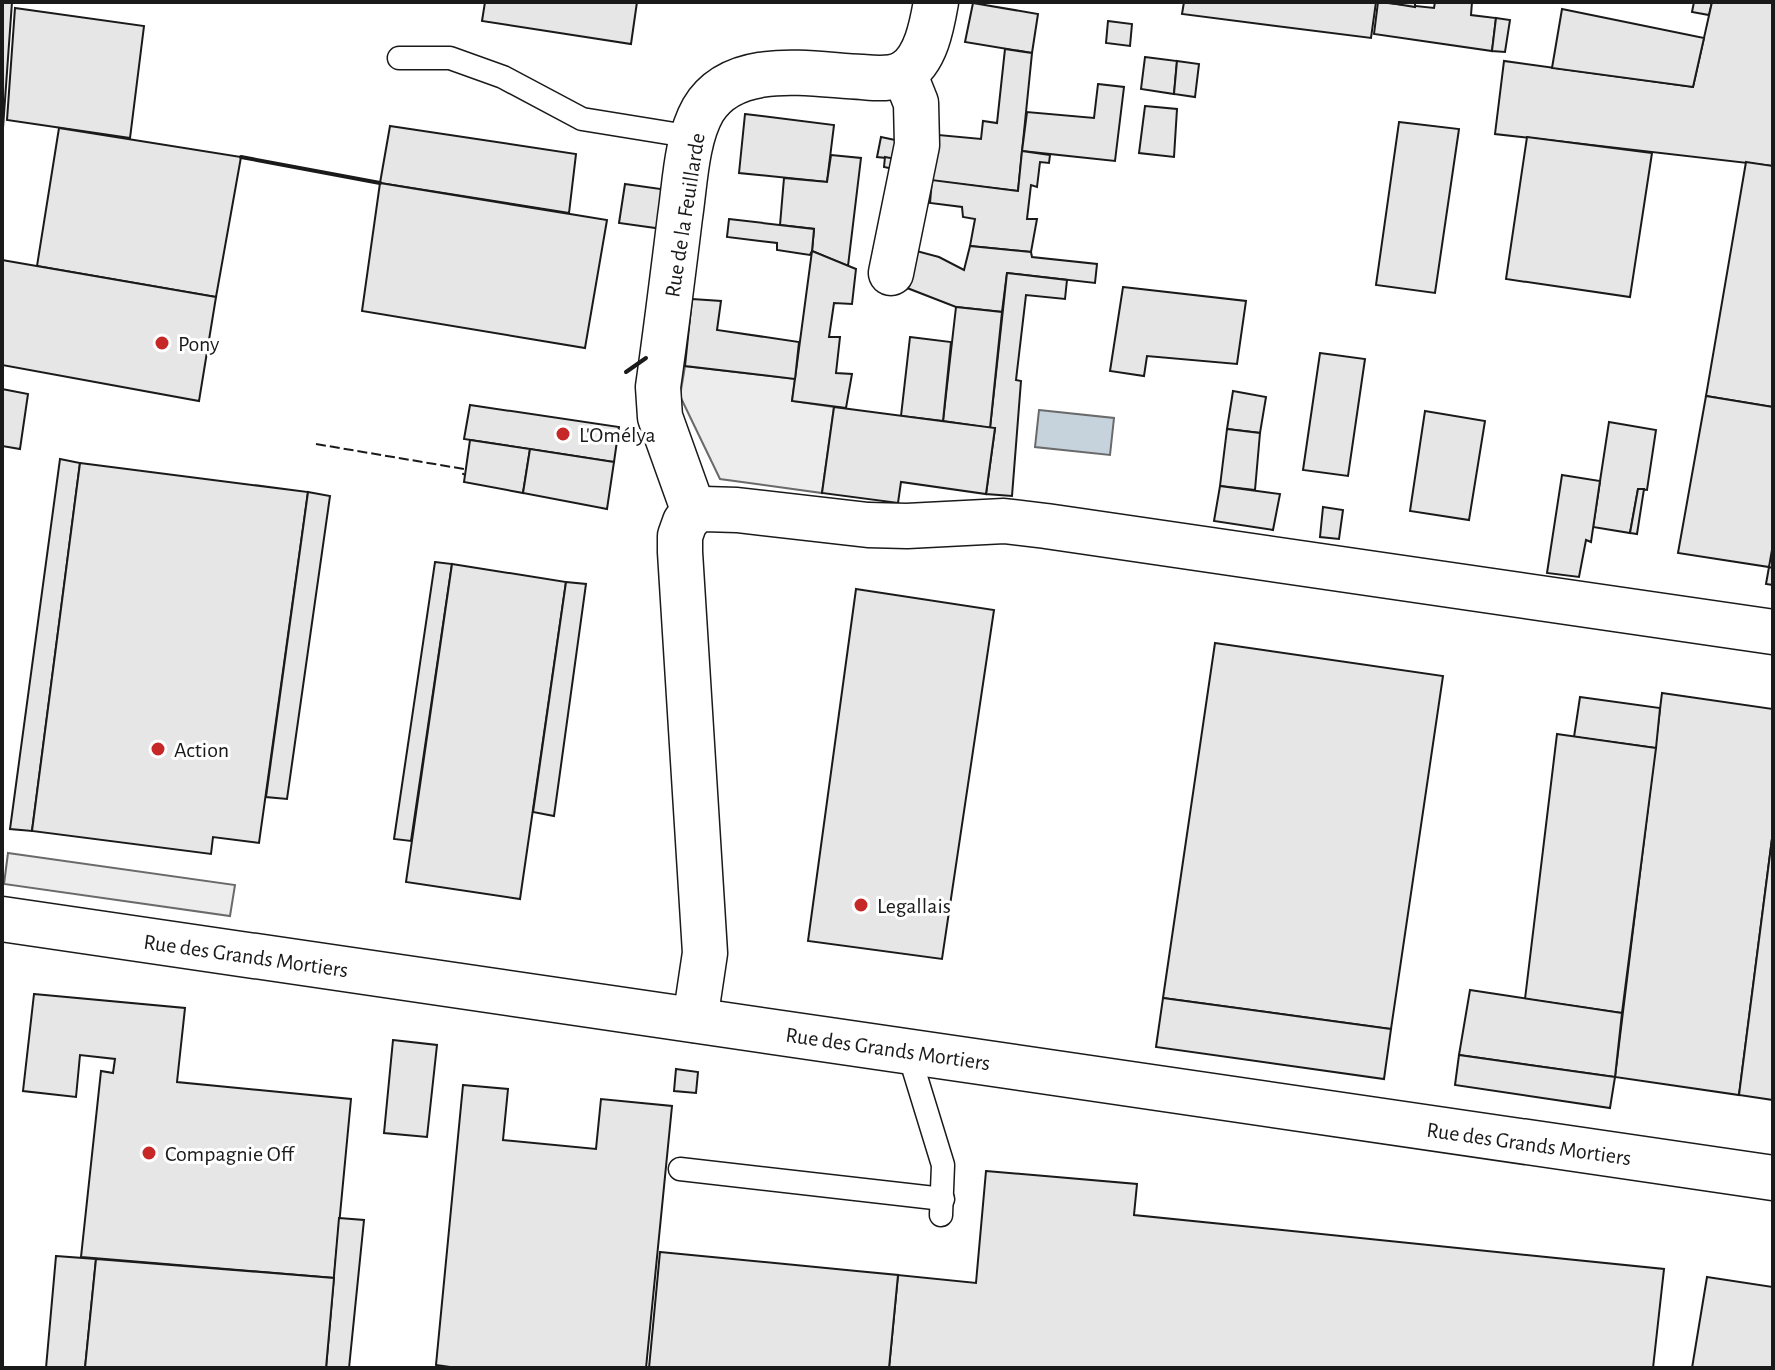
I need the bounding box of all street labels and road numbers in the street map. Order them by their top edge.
street label: Rue de la Feuillarde [661,131,709,299]
street label: Rue des Grands Mortiers [142,931,350,981]
street label: Rue des Grands Mortiers [784,1024,992,1074]
street label: Rue des Grands Mortiers [1425,1119,1633,1169]

